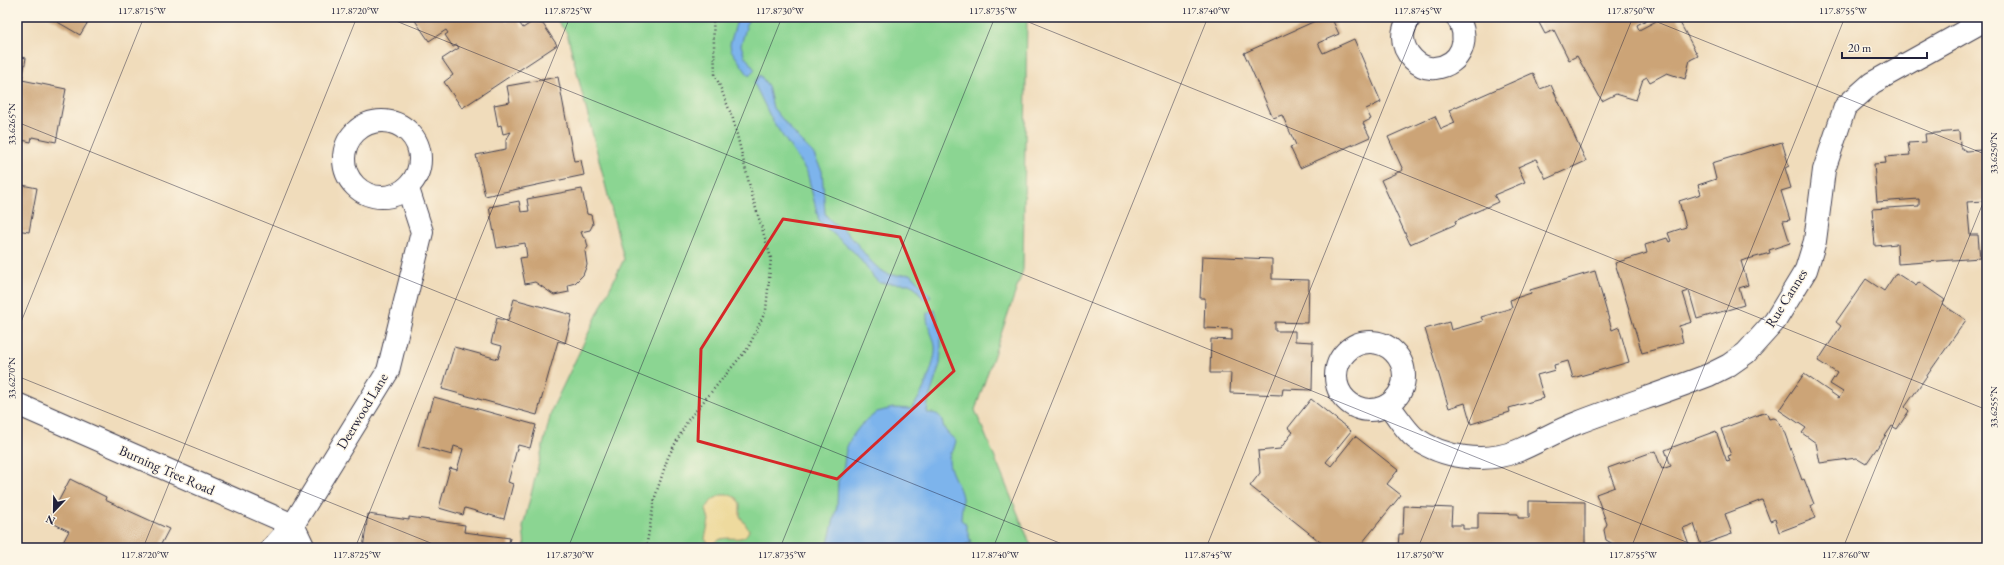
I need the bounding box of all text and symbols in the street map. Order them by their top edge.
text: 117.8715°W [118,4,167,17]
text: 117.8720°W [331,4,380,17]
text: 117.8725°W [544,4,593,17]
text: 117.8730°W [756,4,805,17]
text: 117.8735°W [969,4,1018,17]
text: 117.8740°W [1182,4,1231,17]
text: 117.8745°W [1394,4,1443,17]
text: 117.8750°W [1607,4,1656,17]
text: 117.8755°W [1819,4,1868,17]
scale bar [1842,34,1927,60]
text: 20 m [1848,40,1872,56]
text: 33.6265°N [5,103,18,145]
text: 33.6250°N [1987,132,2000,174]
street label: Rue Cannes [1761,265,1811,331]
text: 33.6270°N [5,357,18,399]
street label: Deerwood Lane [332,369,392,452]
text: 33.6255°N [1987,386,2000,428]
street label: Burning Tree Road [116,441,219,500]
north arrow [34,491,74,531]
text: N [43,512,57,528]
text: 117.8720°W [121,548,170,561]
text: 117.8725°W [333,548,382,561]
text: 117.8730°W [546,548,595,561]
text: 117.8735°W [758,548,807,561]
text: 117.8740°W [971,548,1020,561]
text: 117.8745°W [1184,548,1233,561]
text: 117.8750°W [1396,548,1445,561]
text: 117.8755°W [1609,548,1658,561]
text: 117.8760°W [1822,548,1871,561]

